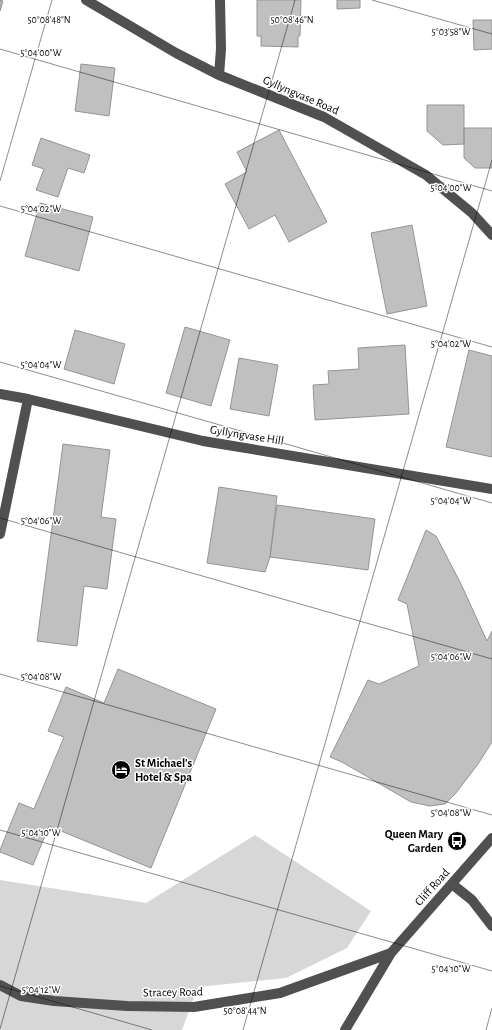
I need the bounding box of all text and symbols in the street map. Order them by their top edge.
text: 50°08'48"N [27,15,71,25]
text: 50°08'46"N [270,15,314,25]
text: 5°03'58"W [432,27,471,37]
text: 5°04'00"W [20,48,62,58]
street label: Gyllyngvase Road [261,74,341,117]
text: 5°04'00"W [430,183,472,193]
text: 5°04'02"W [21,204,61,214]
text: 5°04'02"W [431,339,471,349]
text: 5°04'04"W [21,360,61,370]
street label: Gyllyngvase Hill [209,423,285,448]
text: 5°04'04"W [431,496,471,506]
text: 5°04'06"W [21,516,61,526]
text: 5°04'06"W [431,652,471,662]
text: 5°04'08"W [21,672,61,682]
place label: St Michael's Hotel & Spa [135,757,192,783]
hotel icon: St Michael's Hotel & Spa [110,759,132,781]
text: 5°04'08"W [431,808,471,818]
text: 5°04'10"W [21,828,61,838]
place label: Queen Mary Garden [385,828,444,854]
bus stop icon: Queen Mary Garden [446,830,468,852]
street label: Cliff Road [412,866,452,908]
text: 5°04'10"W [431,964,471,974]
text: 5°04'12"W [22,985,60,995]
street label: Stracey Road [143,985,203,1000]
text: 50°08'44"N [223,1006,267,1016]

